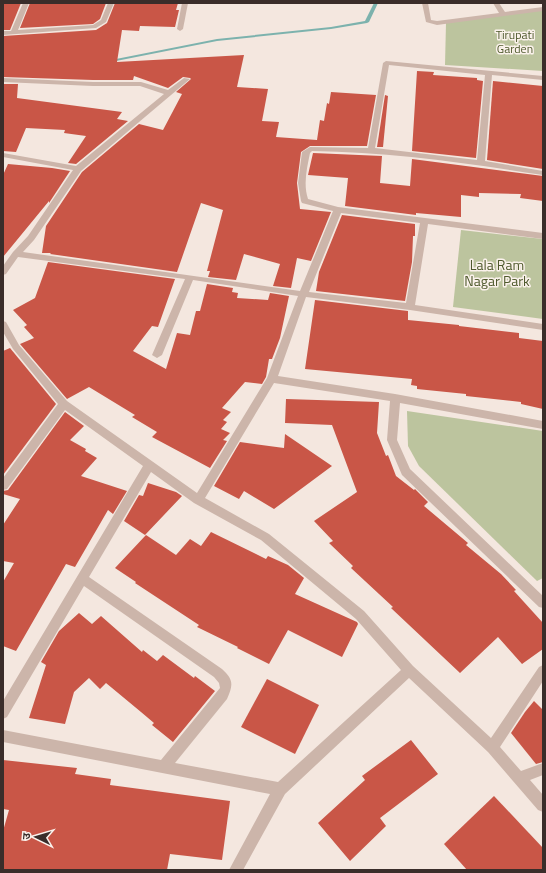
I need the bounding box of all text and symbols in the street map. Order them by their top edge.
park label: Tirupati Garden [496,25,534,58]
park label: Lala Ram Nagar Park [464,254,530,291]
north arrow [16,817,56,857]
text: उ [18,832,34,840]

